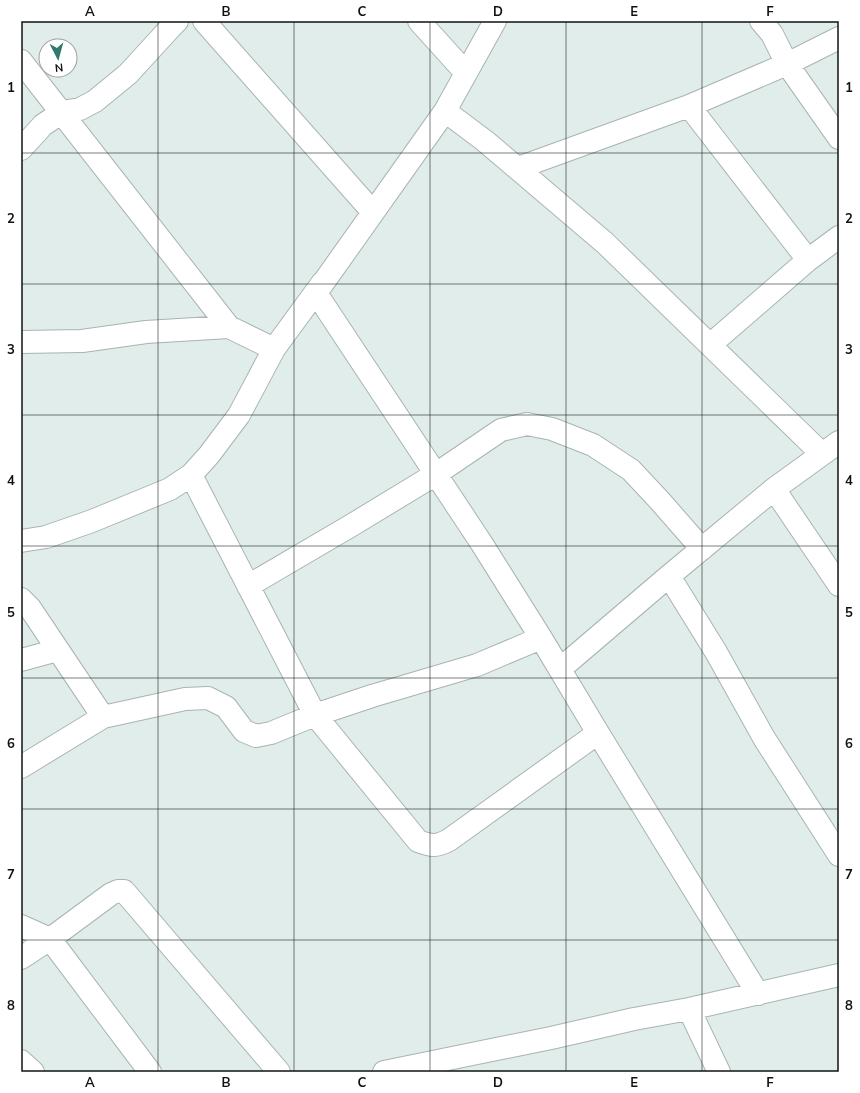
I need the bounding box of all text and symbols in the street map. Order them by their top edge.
text: A [85,3,95,19]
text: B [222,3,231,19]
text: C [358,3,367,19]
text: D [493,3,503,19]
text: E [630,3,638,19]
text: F [766,3,774,19]
north arrow [38,38,78,78]
text: N [54,61,64,75]
text: 1 [7,79,15,95]
text: 1 [845,79,853,95]
text: 2 [7,210,15,226]
text: 2 [845,210,853,226]
text: 3 [7,341,15,357]
text: 3 [845,341,853,357]
text: 4 [7,472,15,488]
text: 4 [845,472,853,488]
text: 5 [7,604,15,620]
text: 5 [845,604,853,620]
text: 6 [7,735,15,751]
text: 6 [845,735,853,751]
text: 7 [7,866,15,882]
text: 7 [845,866,853,882]
text: 8 [7,997,15,1013]
text: 8 [845,997,853,1013]
text: A [85,1074,95,1090]
text: B [222,1074,231,1090]
text: C [358,1074,367,1090]
text: D [493,1074,503,1090]
text: E [630,1074,638,1090]
text: F [766,1074,774,1090]

